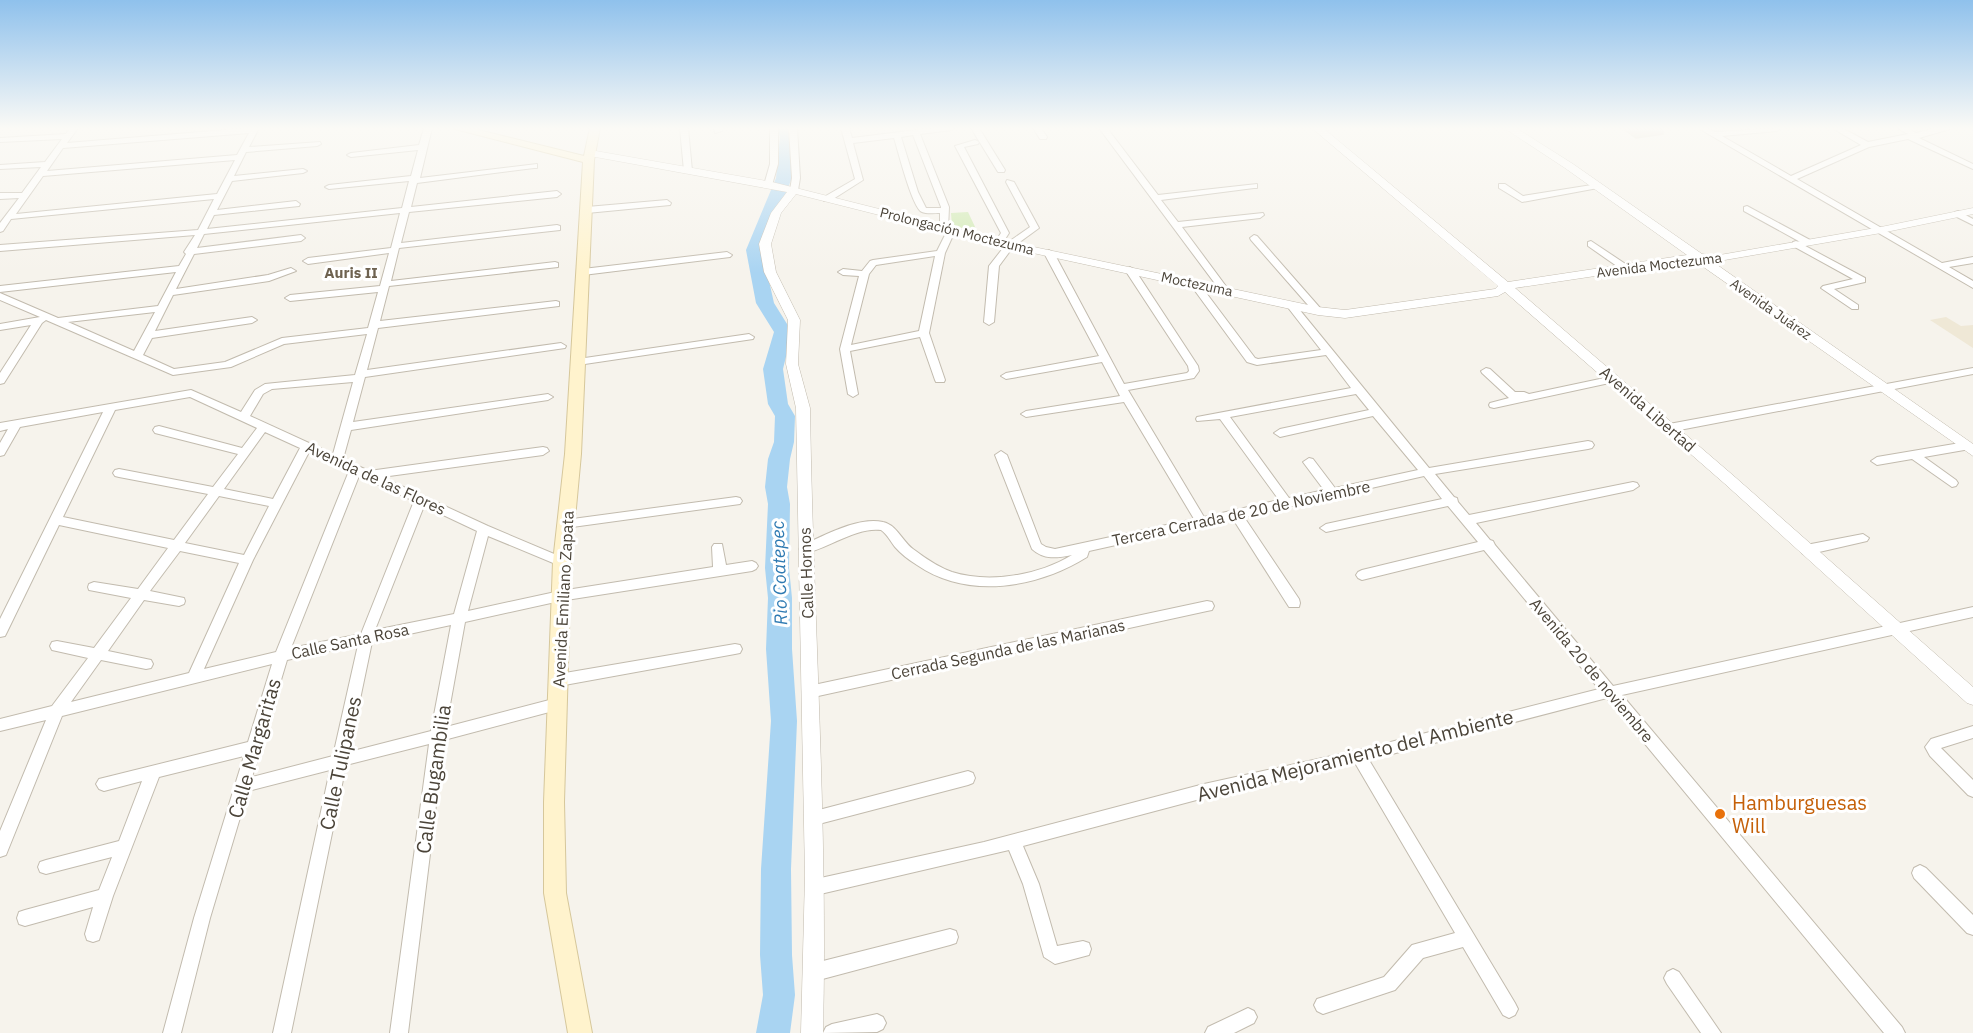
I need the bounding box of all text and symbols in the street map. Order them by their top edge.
street label: Prolongación Moctezuma [878,203,1036,259]
street label: Avenida Moctezuma [1595,248,1723,282]
district label: Auris II [324,263,378,282]
street label: Moctezuma [1159,268,1235,300]
street label: Avenida Juárez [1727,274,1816,344]
street label: Avenida Libertad [1596,362,1700,456]
street label: Avenida de las Flores [303,437,449,519]
street label: Tercera Cerrada de 20 de Noviembre [1110,476,1372,550]
street label: Avenida Emiliano Zapata [548,510,578,688]
water label: Rio Coatepec [766,520,792,626]
street label: Calle Hornos [794,527,818,619]
street label: Avenida 20 de noviembre [1526,594,1658,746]
street label: Cerrada Segunda de las Marianas [889,614,1127,684]
street label: Calle Santa Rosa [289,619,411,663]
street label: Calle Margaritas [221,675,287,821]
street label: Calle Tulipanes [313,694,367,832]
street label: Calle Bugambilia [409,702,457,855]
street label: Avenida Mejoramiento del Ambiente [1194,703,1516,807]
place label: Hamburguesas Will [1732,789,1867,839]
marker: Hamburguesas Will [1713,807,1727,821]

